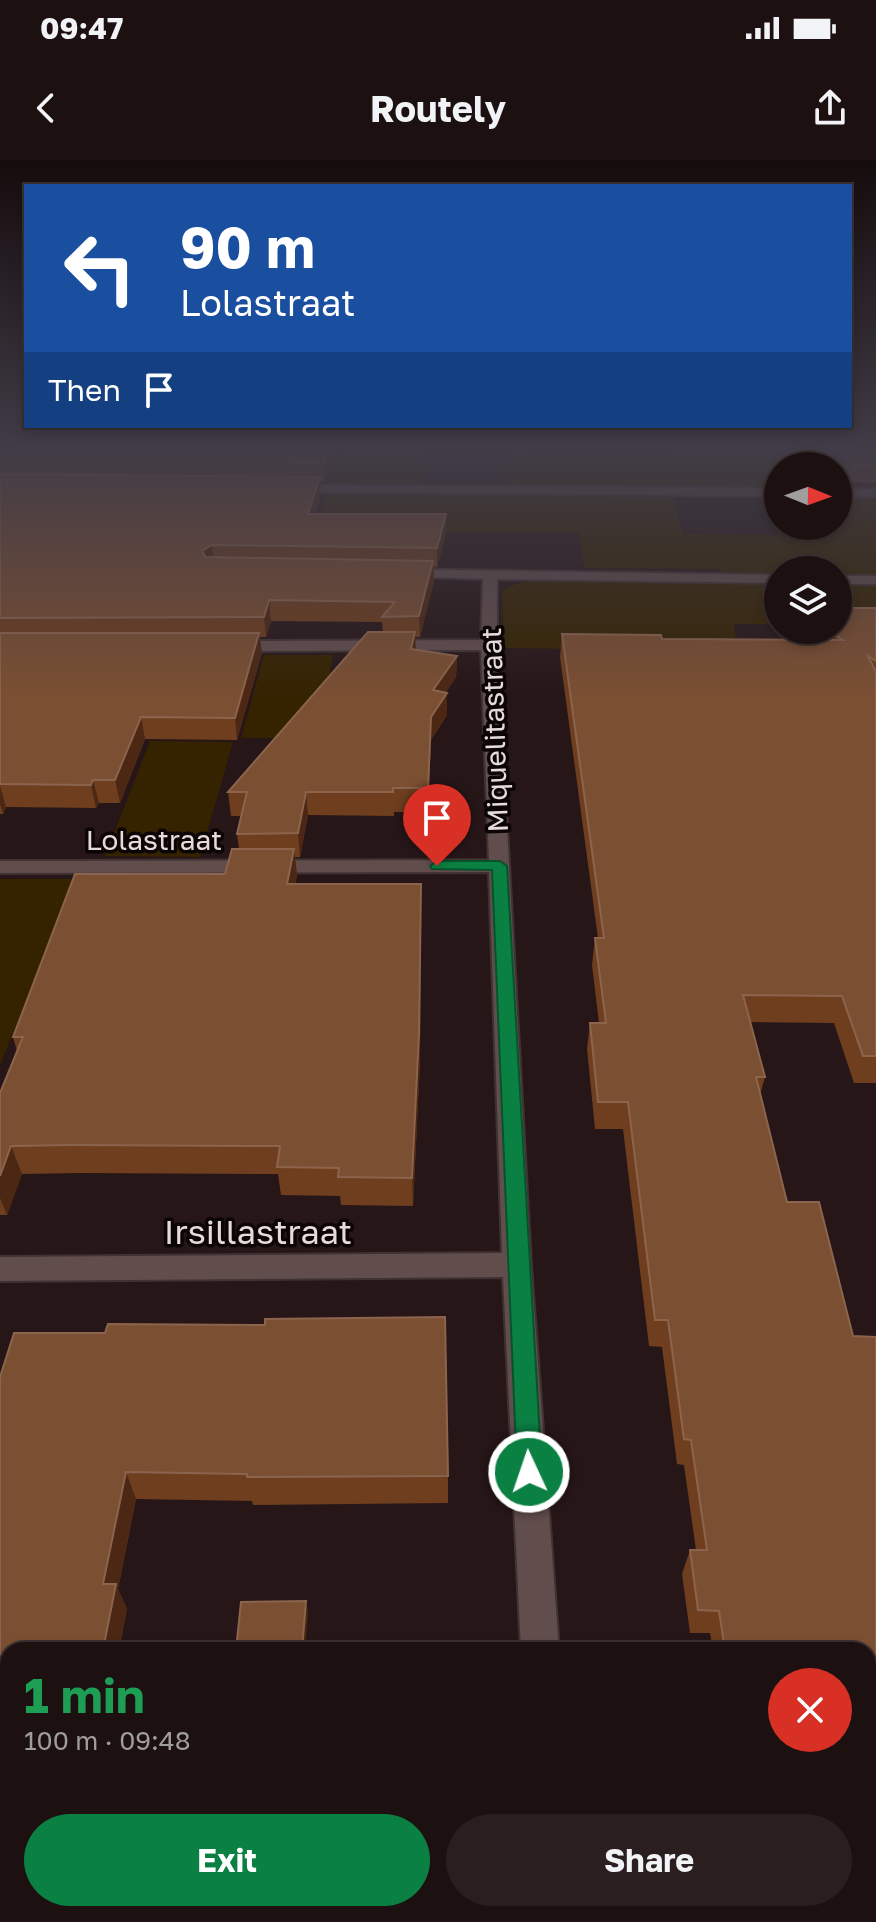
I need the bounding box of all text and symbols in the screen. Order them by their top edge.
text: 09:47 [40,10,123,46]
icon: back [24,86,68,130]
icon: share [808,86,852,130]
text: Routely [370,87,506,130]
text: 90 m [180,213,315,280]
icon: left [48,216,152,320]
text: Lolastraat [180,281,356,324]
icon: arrive [137,368,181,412]
text: Then [48,372,121,408]
north arrow [764,452,852,540]
map controls [764,452,852,644]
button: layers [764,556,852,644]
street label: Miquelitastraat [474,627,514,833]
pin [403,784,471,866]
icon: arrive [415,796,459,840]
street label: Lolastraat [86,823,222,856]
street label: Irsillastraat [164,1211,352,1251]
position arrow [487,1430,571,1514]
text: 1 min [24,1666,145,1724]
button: close [768,1668,852,1752]
text: 100 m · 09:48 [24,1725,191,1756]
button: Exit [24,1814,430,1906]
button: Share [446,1814,852,1906]

